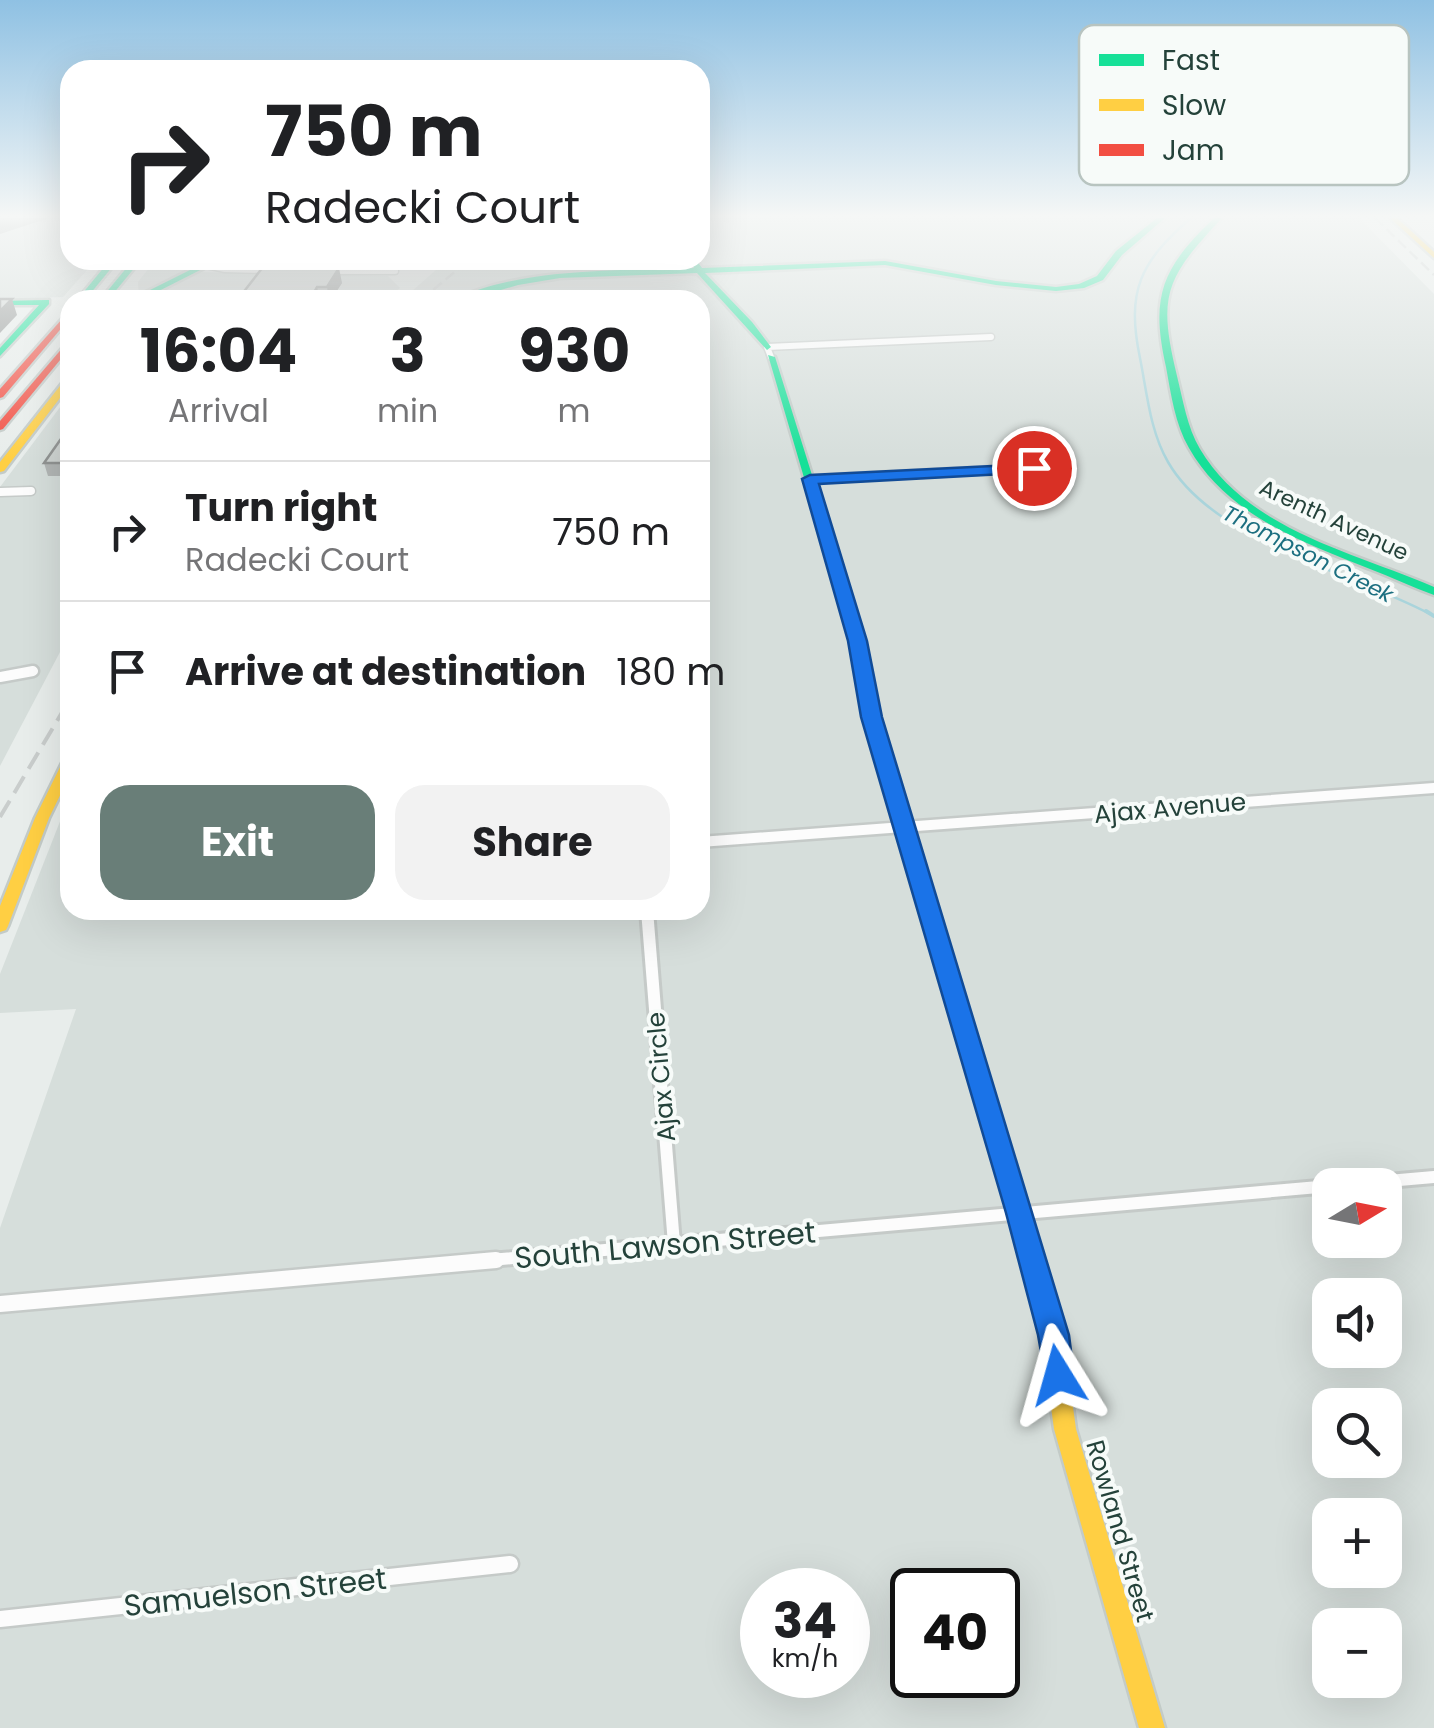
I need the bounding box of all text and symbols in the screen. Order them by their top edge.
legend [1079,25,1409,185]
text: Fast [1162,41,1220,80]
text: 750 m [265,82,483,181]
text: Slow [1162,86,1226,125]
icon: right [100,100,230,230]
text: Jam [1162,131,1225,170]
text: Radecki Court [265,176,580,239]
text: 16:04 [140,309,297,393]
text: 3 [389,309,426,393]
text: 930 [518,309,630,393]
text: Arrival [168,388,269,433]
text: min [377,388,438,433]
text: m [558,388,591,433]
pin [992,426,1077,511]
icon: arrive [1007,441,1062,496]
street label: Arenth Avenue [1254,472,1414,568]
text: Turn right [185,481,377,534]
water label: Thompson Creek [1217,498,1400,611]
icon: right [100,504,155,559]
text: 750 m [552,505,670,558]
text: Radecki Court [185,537,409,582]
icon: arrive [100,644,155,699]
text: Arrive at destination [185,645,586,698]
text: 180 m [616,645,726,698]
street label: Ajax Avenue [1093,784,1247,832]
button: Exit [100,785,375,900]
button: Share [395,785,670,900]
street label: Ajax Circle [638,1011,684,1143]
north arrow [1312,1168,1402,1258]
map controls [1312,1168,1402,1698]
street label: South Lawson Street [513,1210,817,1280]
button: sound [1312,1278,1402,1368]
position arrow [1006,1323,1110,1427]
button: search [1312,1388,1402,1478]
street label: Rowland Street [1077,1436,1163,1626]
button: + [1312,1498,1402,1588]
street label: Samuelson Street [122,1557,388,1627]
speed limit sign: 40 [890,1568,1020,1698]
text: 34 [773,1585,837,1656]
button: − [1312,1608,1402,1698]
text: km/h [772,1641,838,1676]

